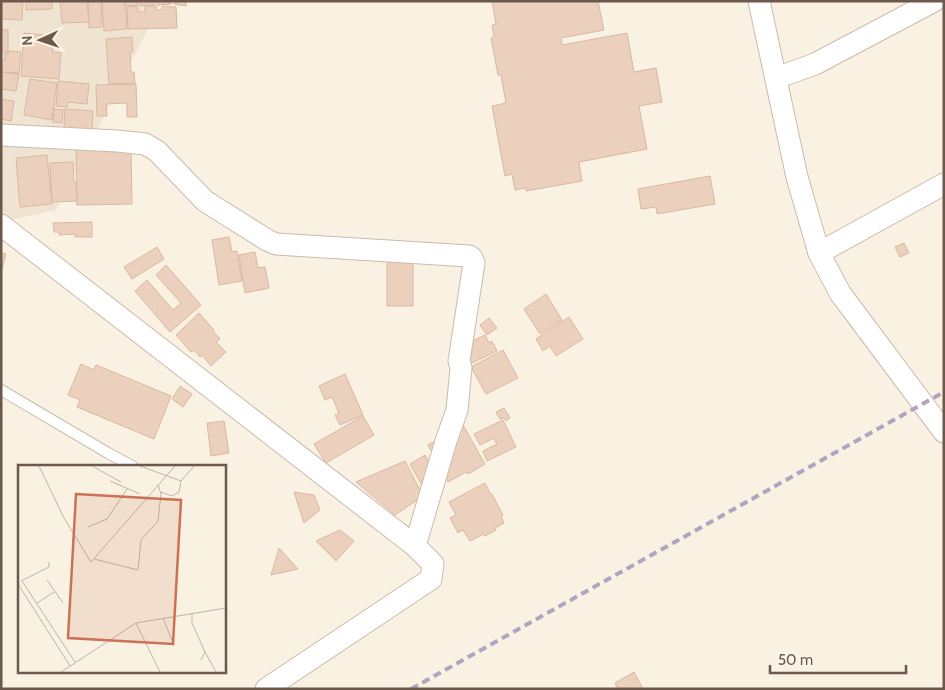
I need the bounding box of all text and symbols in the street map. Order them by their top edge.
north arrow [15,15,65,65]
text: N [18,35,36,46]
inset map [18,465,225,672]
scale bar [770,642,906,674]
text: 50 m [778,651,813,669]

